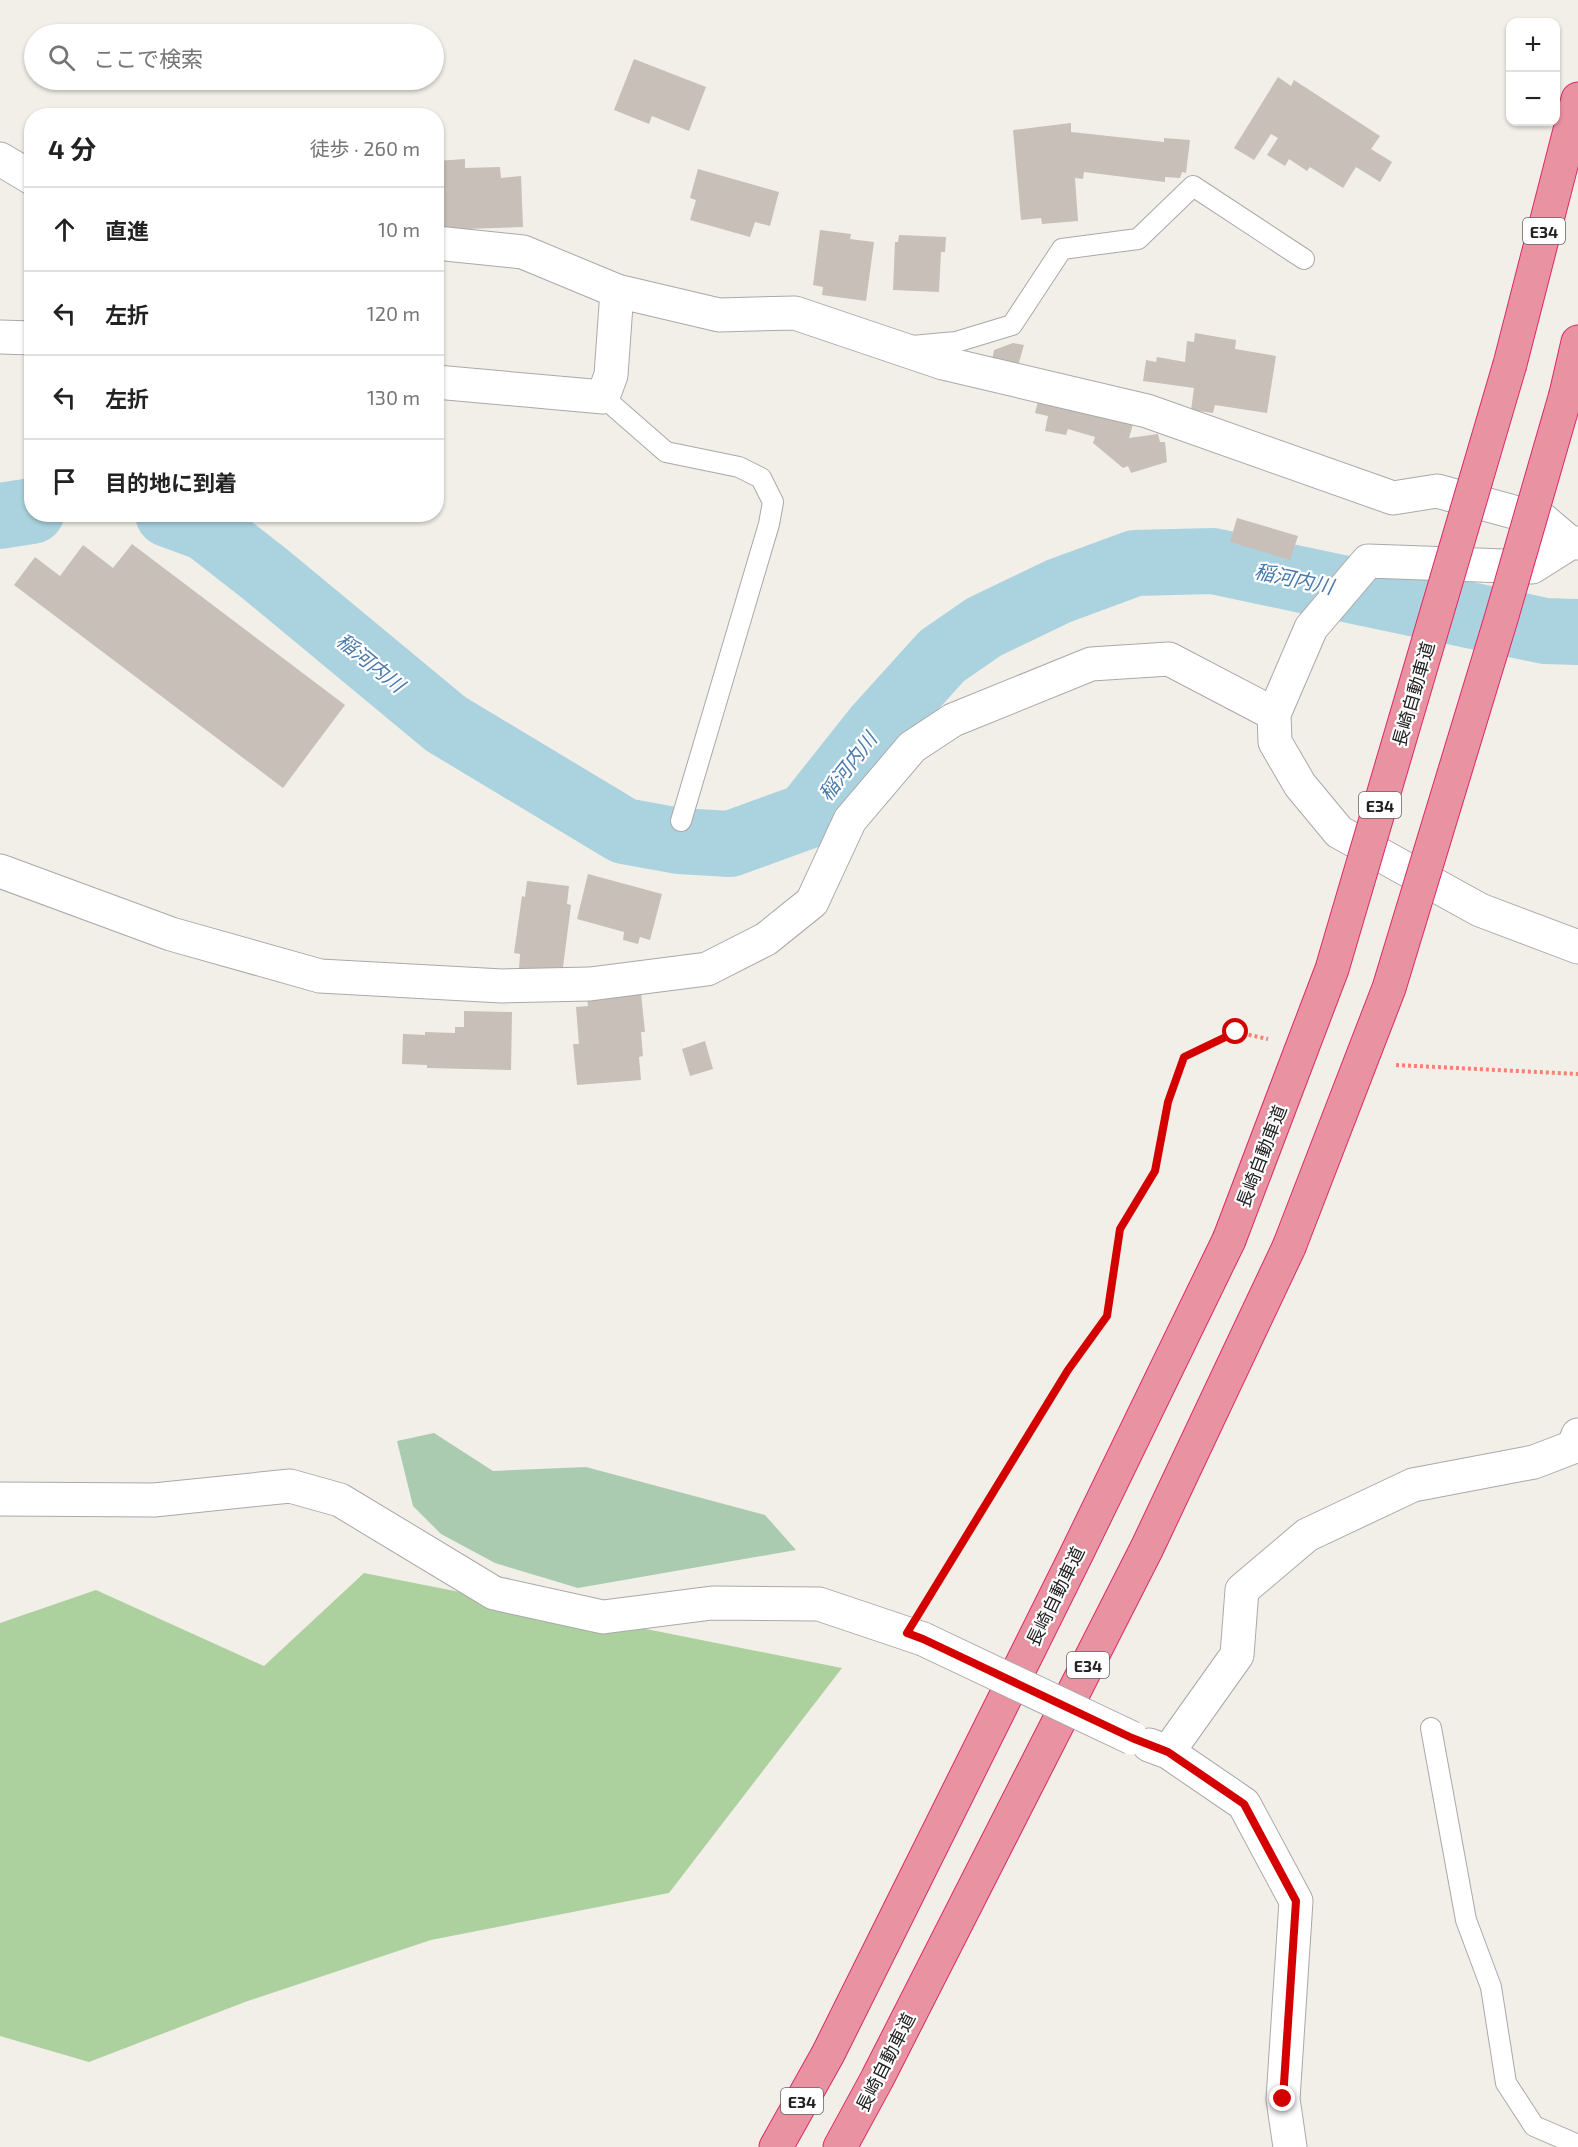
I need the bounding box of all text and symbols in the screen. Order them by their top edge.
map controls [1506,18,1560,126]
button: + [1506,18,1560,72]
search box [24,24,444,90]
icon: search [45,41,78,74]
text: ここで検索 [93,45,203,71]
button: − [1506,72,1560,126]
text: 4 分 [48,133,96,164]
text: 徒歩 · 260 m [310,136,420,160]
icon: ahead [48,213,81,246]
text: 直進 [105,217,149,243]
text: 10 m [378,217,420,241]
road number: E34 [1523,218,1565,244]
icon: left [48,297,81,330]
text: 左折 [105,301,149,327]
text: 120 m [367,301,420,325]
icon: left [48,381,81,414]
text: 左折 [105,385,149,411]
text: 130 m [367,385,420,409]
icon: arrive [48,465,81,498]
text: 目的地に到着 [105,469,237,495]
water label: 稲河内川 [1252,558,1338,598]
water label: 稲河内川 [332,628,411,698]
street label: 長崎自動車道 [1388,639,1438,749]
water label: 稲河内川 [813,726,882,805]
road number: E34 [1359,792,1401,818]
route start [1222,1018,1248,1044]
street label: 長崎自動車道 [1231,1102,1291,1210]
street label: 長崎自動車道 [1021,1543,1089,1649]
road number: E34 [1067,1652,1109,1678]
street label: 長崎自動車道 [851,2009,919,2115]
route end [1269,2085,1295,2111]
road number: E34 [781,2088,823,2114]

